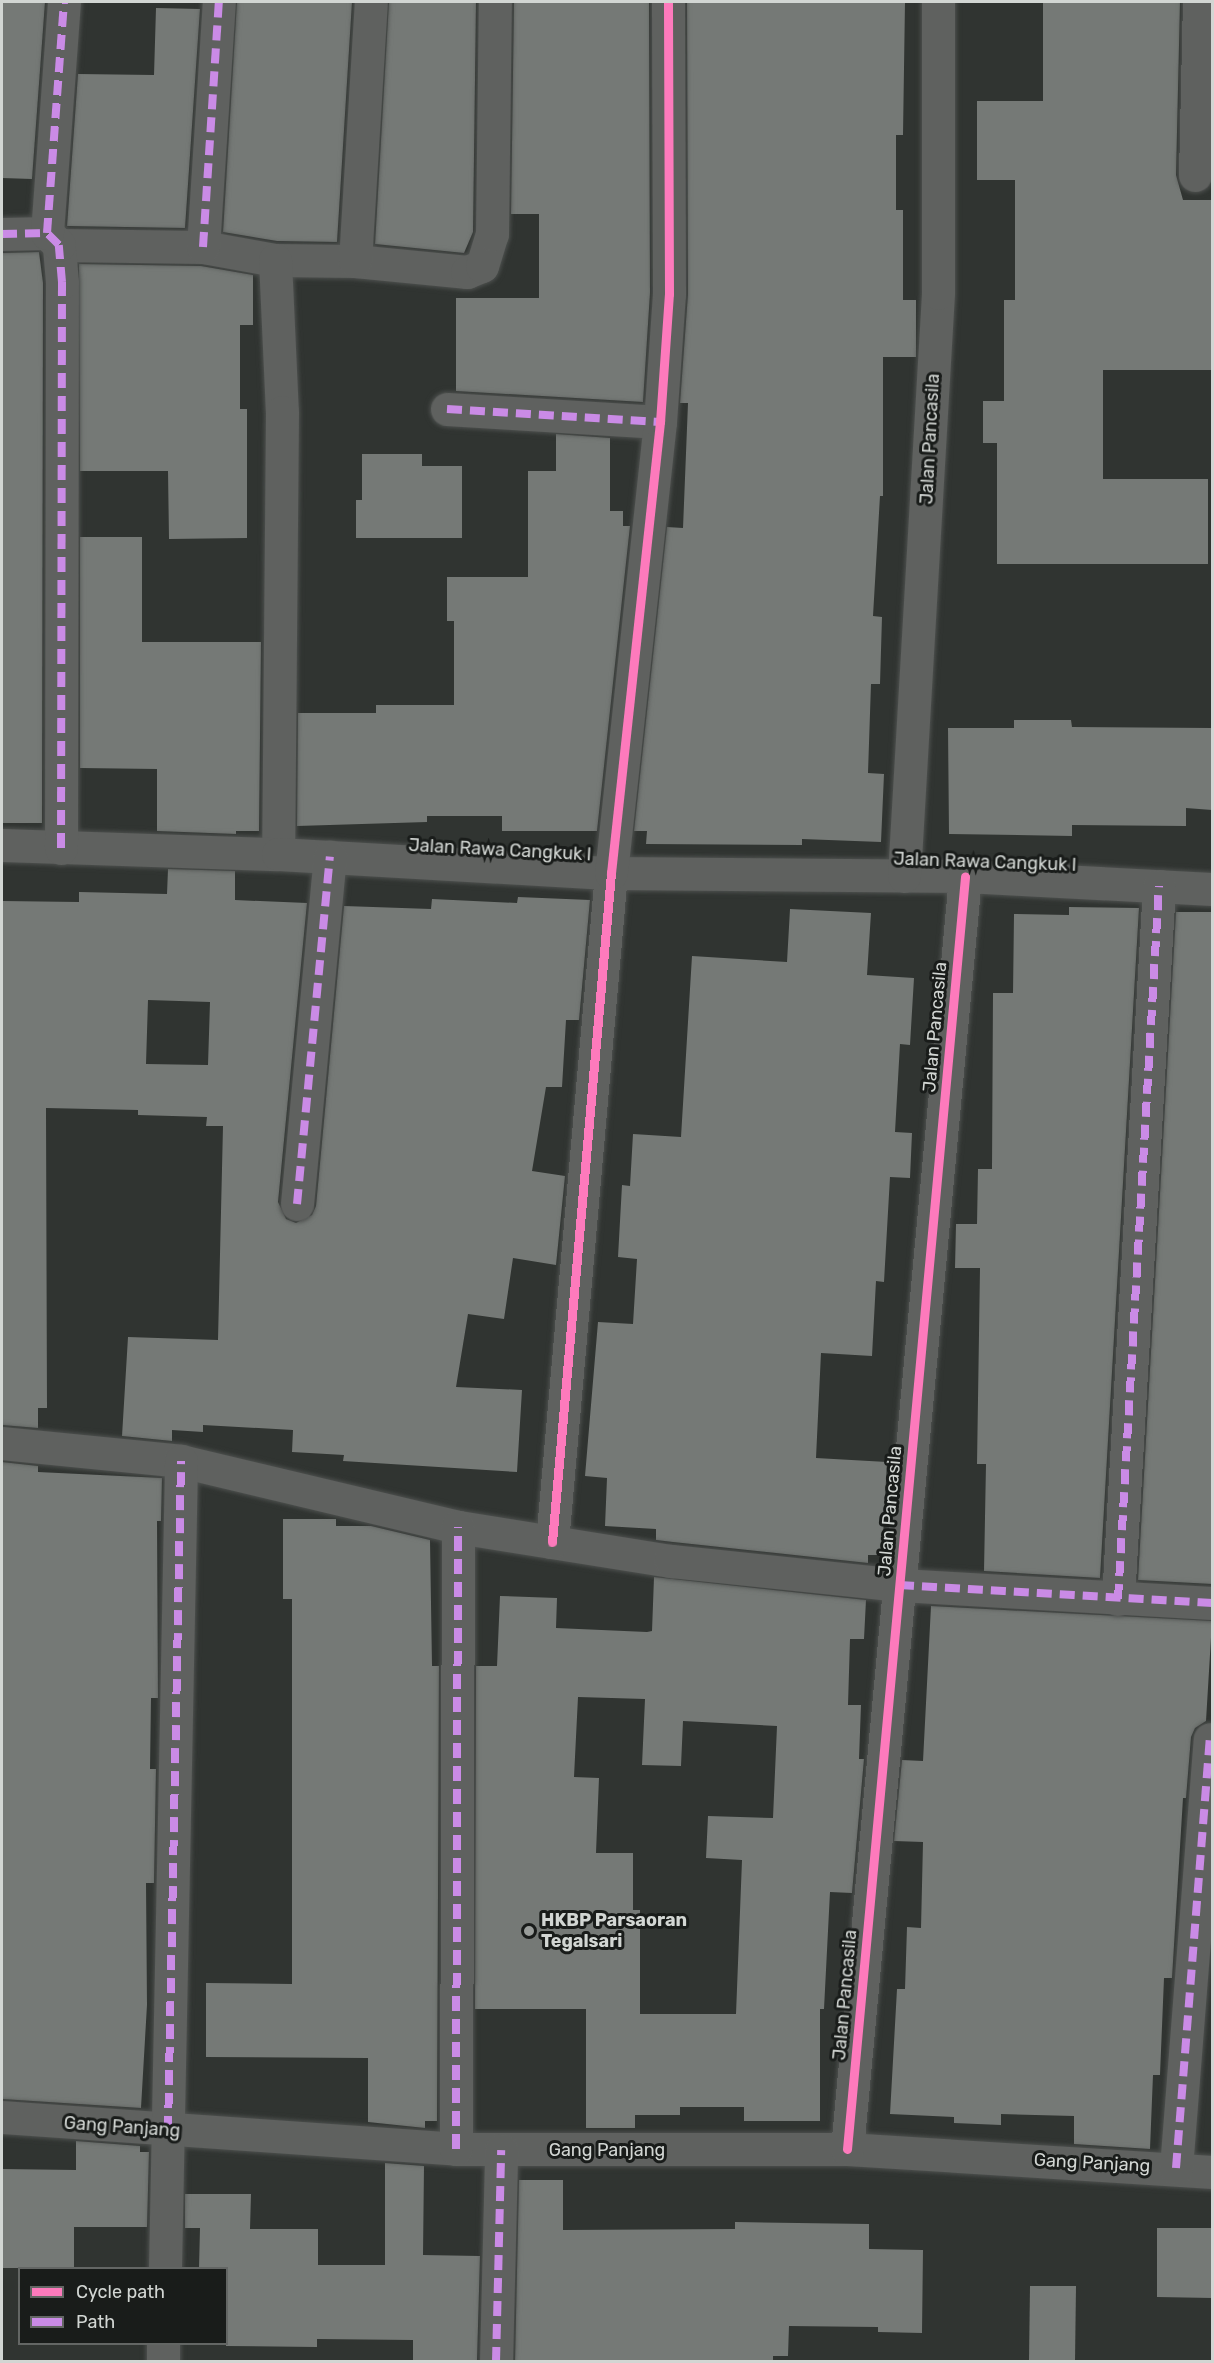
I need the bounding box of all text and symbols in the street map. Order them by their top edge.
street label: Jalan Pancasila [916,373,944,505]
street label: Jalan Rawa Cangkuk I [408,834,592,866]
street label: Jalan Rawa Cangkuk I [893,848,1077,876]
street label: Jalan Pancasila [919,961,951,1093]
street label: Jalan Pancasila [874,1445,906,1577]
place label: HKBP Parsaoran Tegalsari [541,1910,688,1952]
marker: HKBP Parsaoran Tegalsari [522,1924,536,1938]
street label: Jalan Pancasila [829,1929,861,2061]
street label: Gang Panjang [63,2112,181,2142]
street label: Gang Panjang [549,2139,665,2161]
street label: Gang Panjang [1033,2149,1151,2177]
legend [18,2267,228,2345]
text: Cycle path [76,2281,165,2303]
text: Path [76,2311,115,2333]

